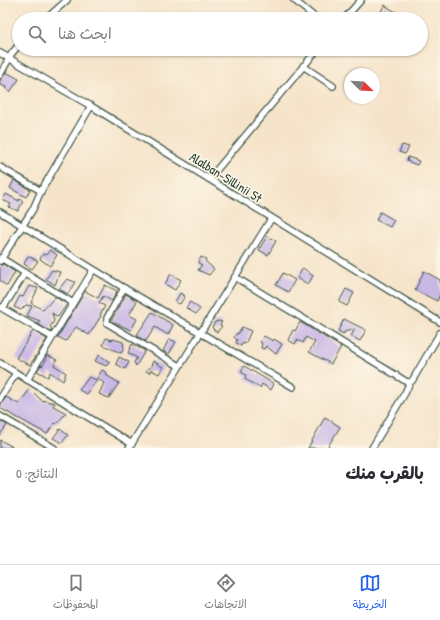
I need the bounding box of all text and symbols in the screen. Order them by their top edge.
search box [12,12,428,56]
icon: search [26,23,48,45]
text: ابحث هنا [58,23,112,44]
north arrow [344,68,380,104]
street label: Alalban-Sillinii St [186,148,266,207]
text: بالقرب منك [346,461,424,484]
text: النتائج: 0 [16,464,58,482]
tab: المحفوظات [53,572,98,614]
tab: الاتجاهات [204,572,247,614]
tab: الخريطة [353,572,387,614]

